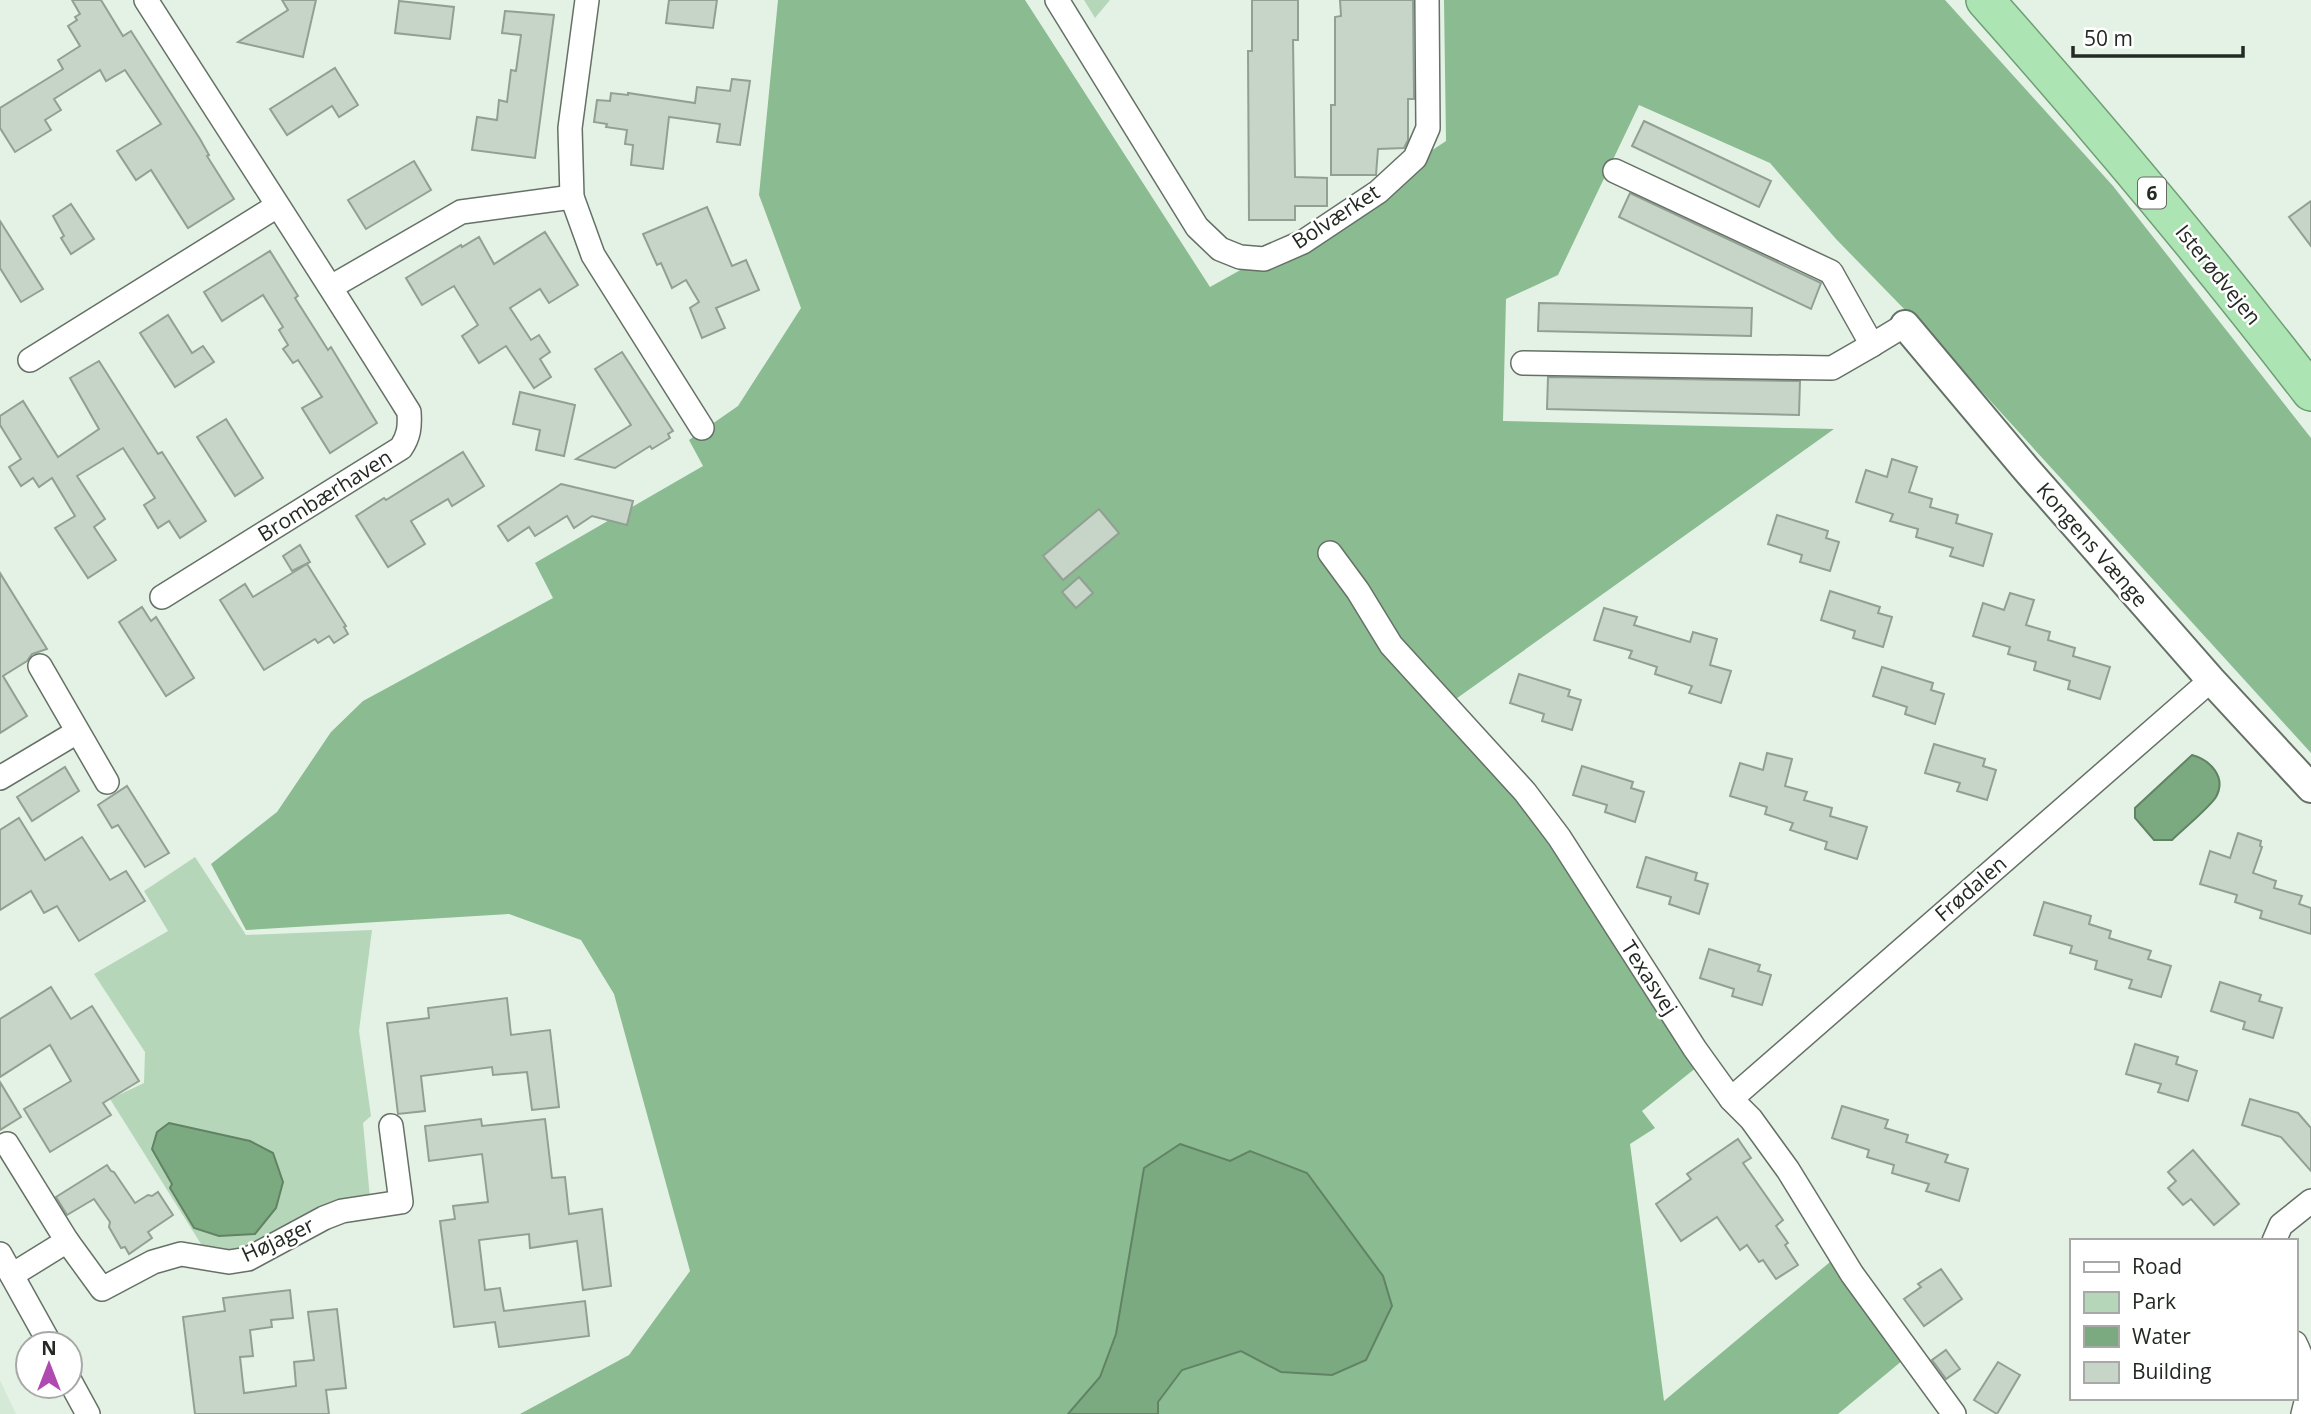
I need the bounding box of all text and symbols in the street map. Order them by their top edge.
scale bar [2073,14,2243,58]
text: 50 m [2084,24,2133,52]
street label: Bolværket [1286,177,1385,255]
road number: 6 [2138,178,2166,209]
street label: Isterødvejen [2170,218,2268,330]
street label: Brombærhaven [252,443,397,548]
street label: Kongens Vænge [2031,476,2155,613]
street label: Frødalen [1929,849,2012,927]
street label: Texasvej [1615,935,1684,1020]
street label: Højager [237,1210,319,1268]
legend [2070,1239,2297,1400]
text: Road [2132,1252,2182,1280]
text: Park [2132,1287,2176,1315]
text: Water [2132,1322,2191,1350]
north arrow [14,1330,84,1400]
text: N [41,1335,57,1361]
text: Building [2132,1357,2211,1385]

